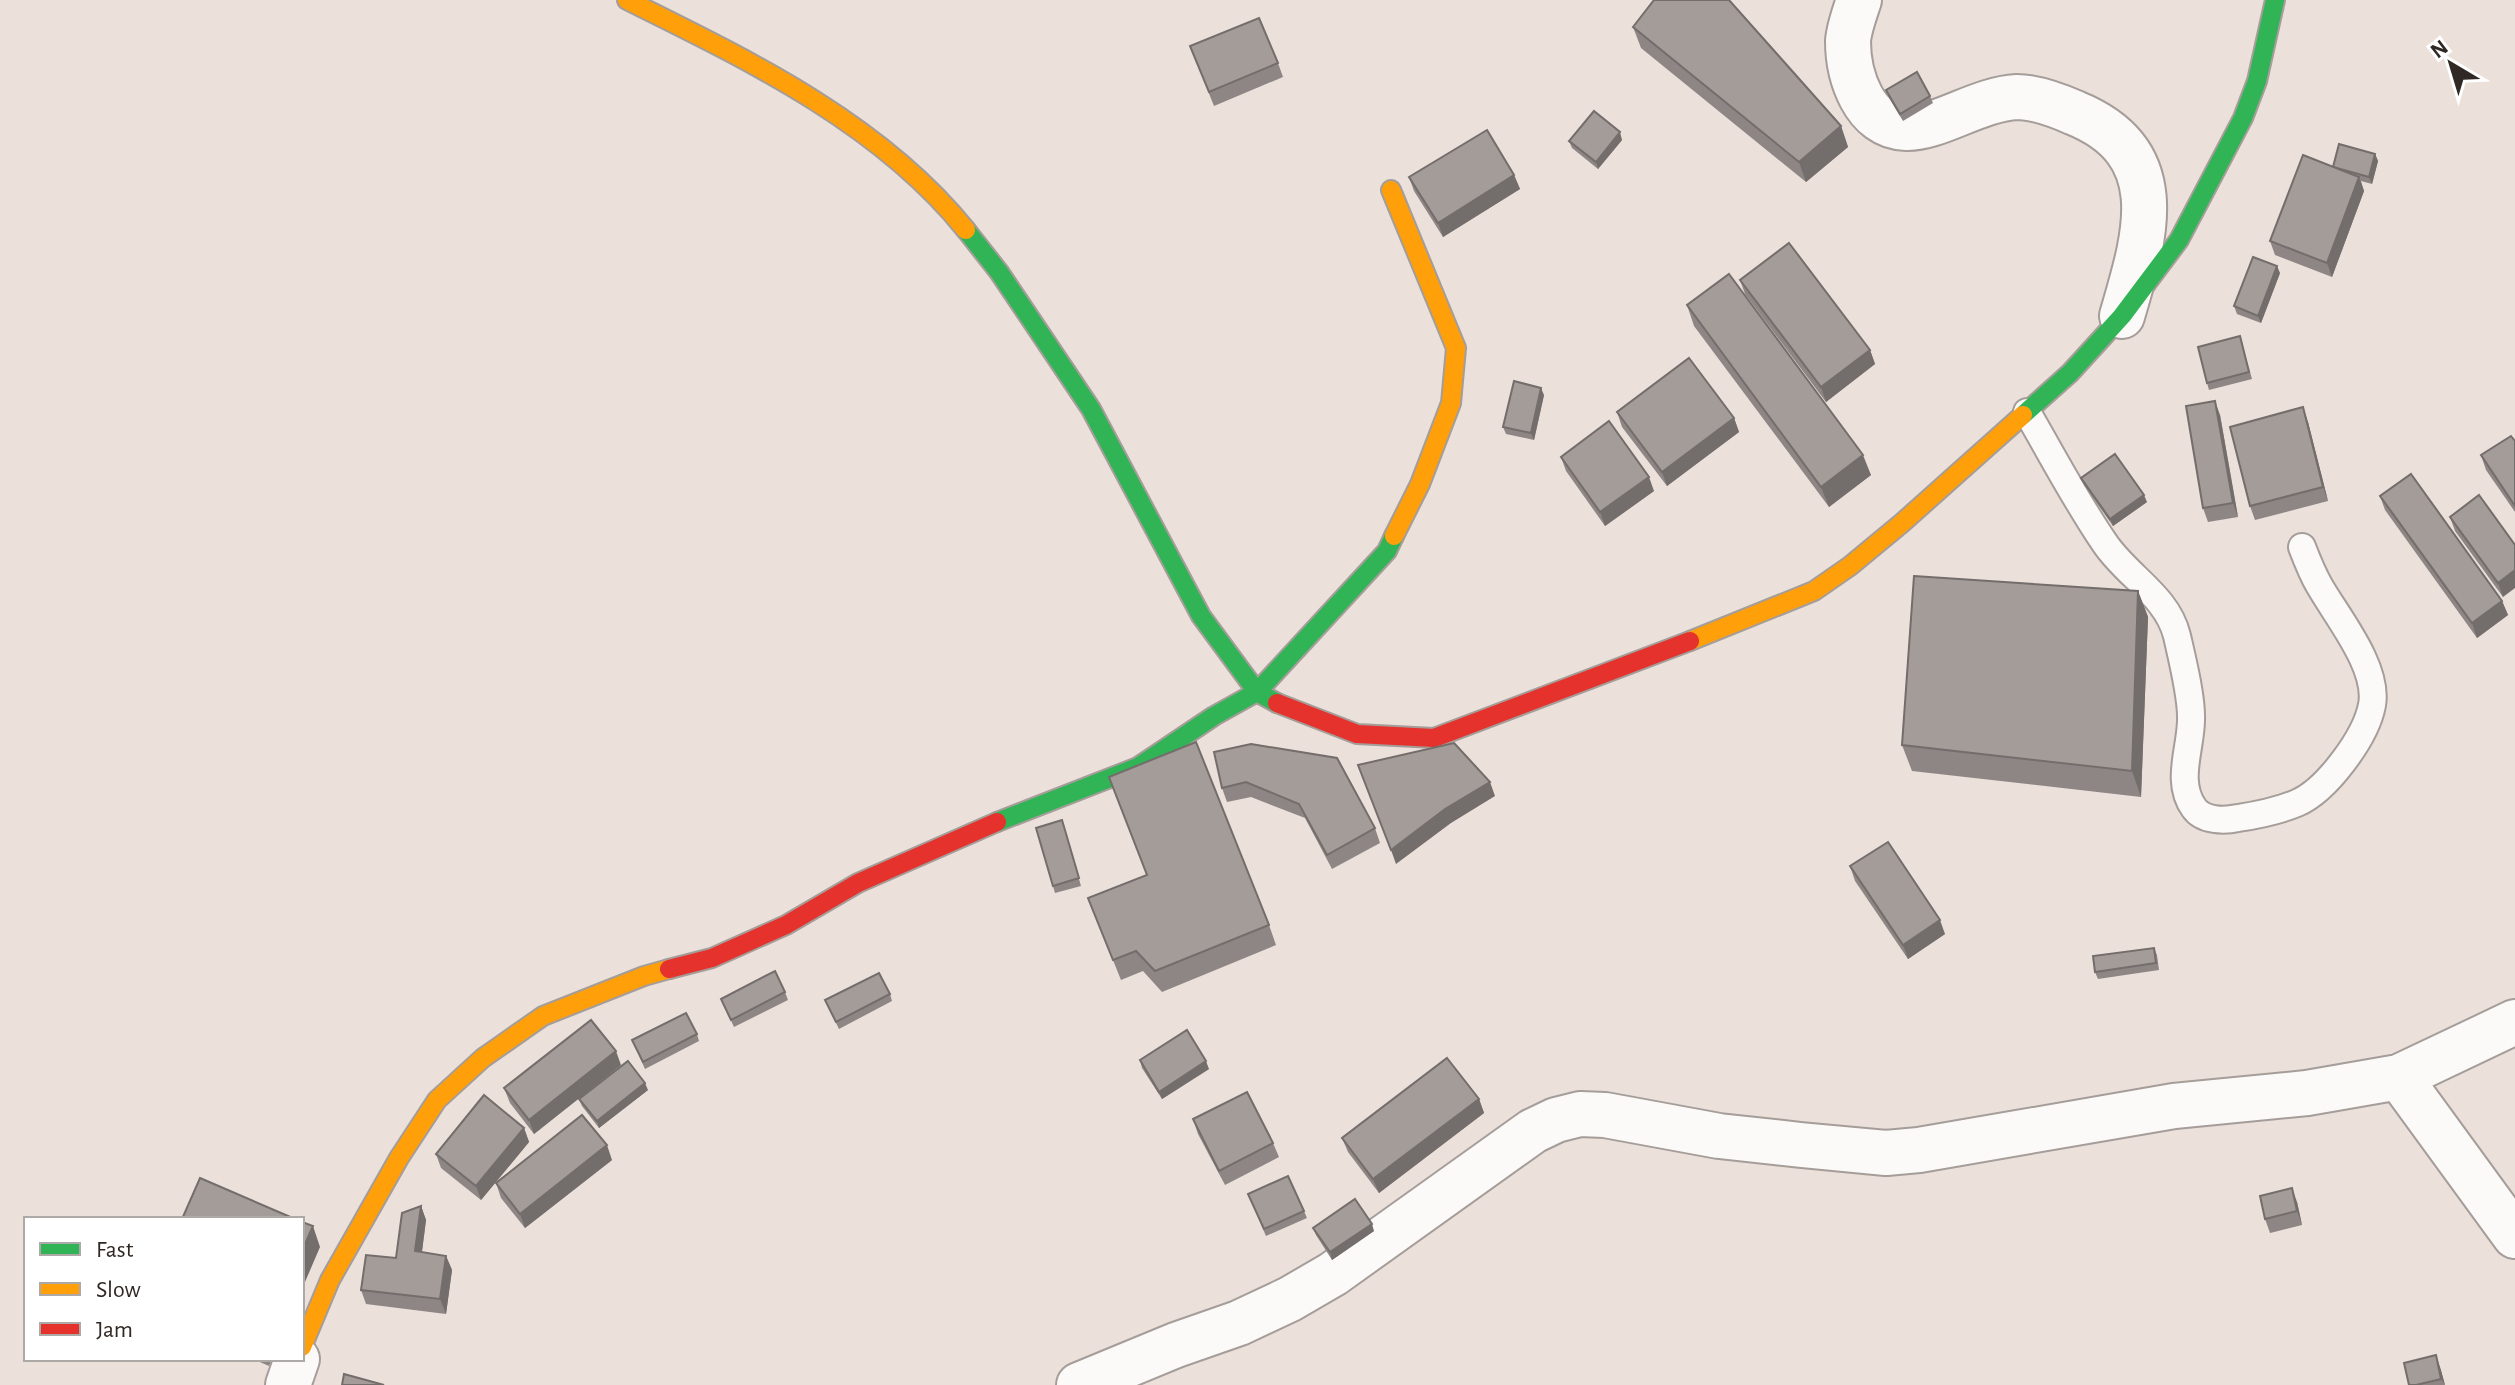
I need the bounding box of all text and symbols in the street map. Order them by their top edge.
north arrow [2411,24,2491,104]
text: N [2427,36,2452,62]
legend [24,1217,304,1361]
text: Fast [96,1238,134,1262]
text: Slow [96,1278,141,1302]
text: Jam [96,1318,133,1342]

